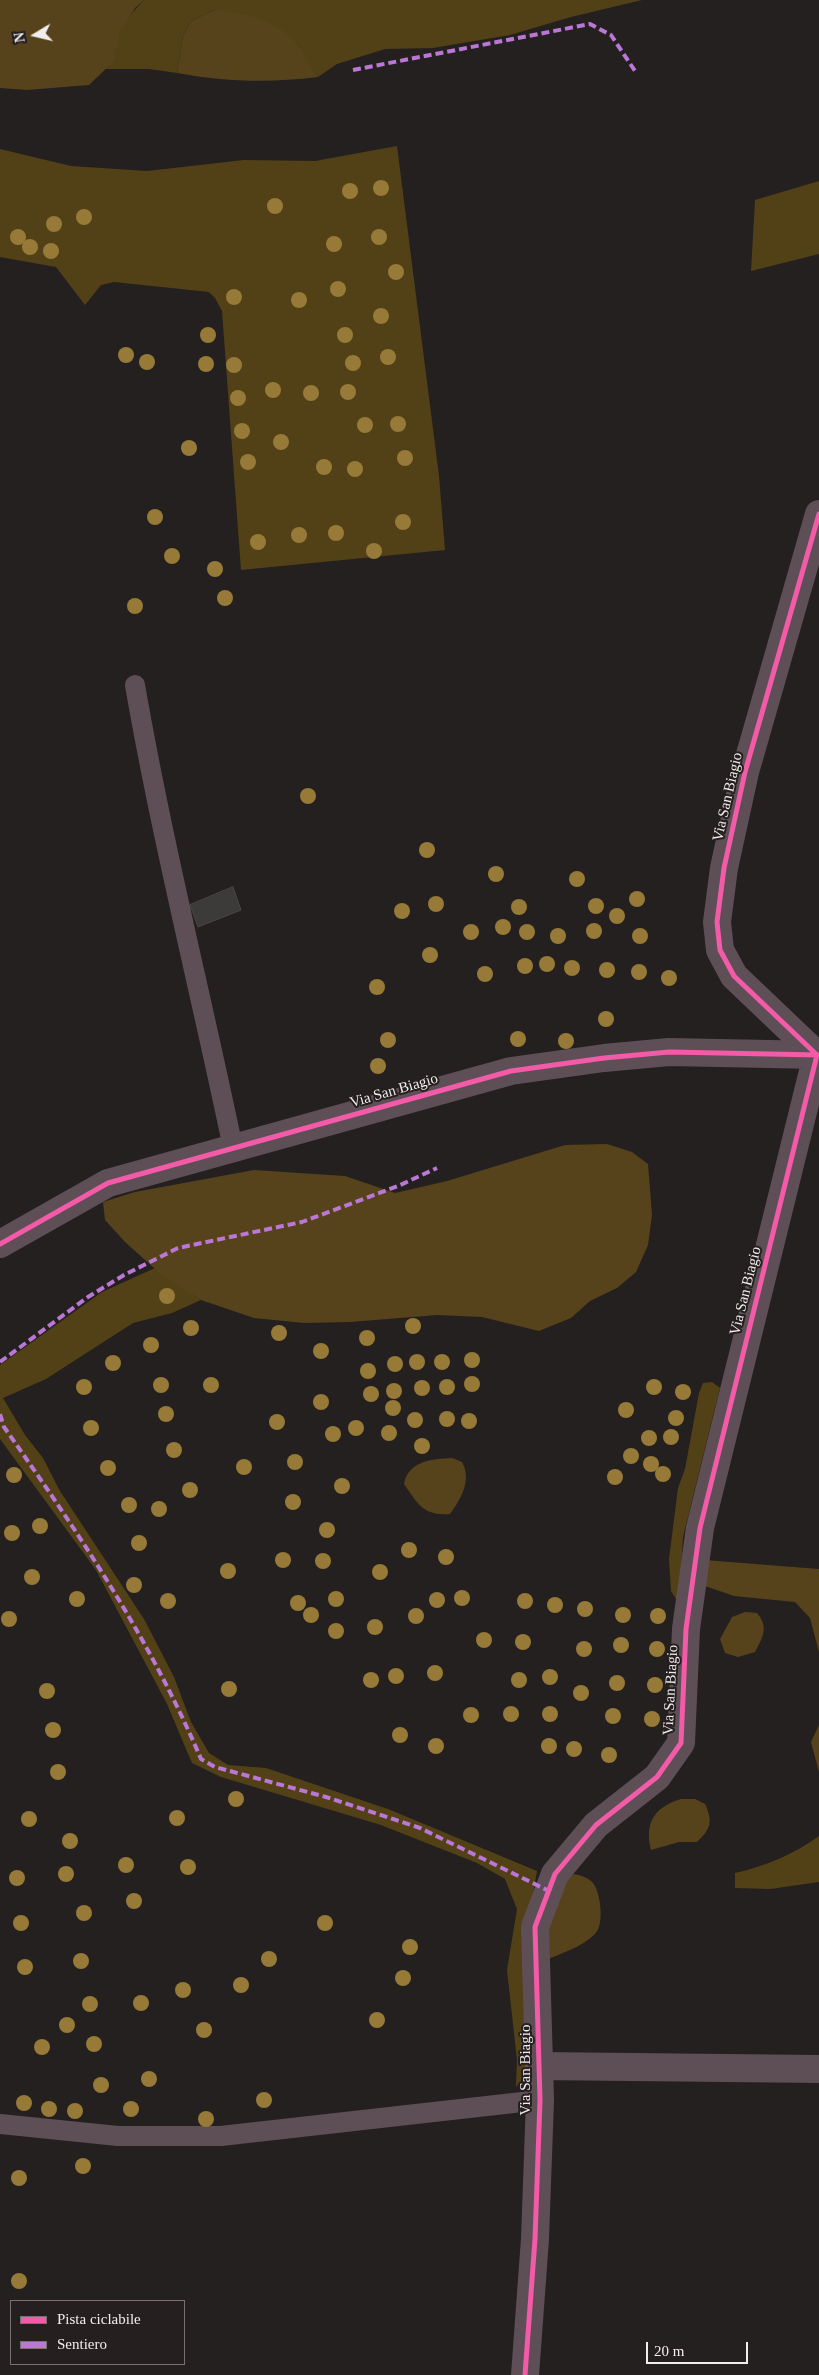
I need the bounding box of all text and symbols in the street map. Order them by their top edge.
north arrow [10,10,60,60]
text: N [11,31,28,44]
street label: Via San Biagio [709,751,747,843]
street label: Via San Biagio [348,1070,440,1112]
street label: Via San Biagio [726,1245,766,1337]
street label: Via San Biagio [660,1644,682,1736]
street label: Via San Biagio [517,2025,535,2115]
legend [10,2300,185,2365]
text: Pista ciclabile [57,2311,141,2327]
scale bar [649,2332,752,2364]
text: Sentiero [57,2336,107,2352]
text: 20 m [654,2343,684,2359]

